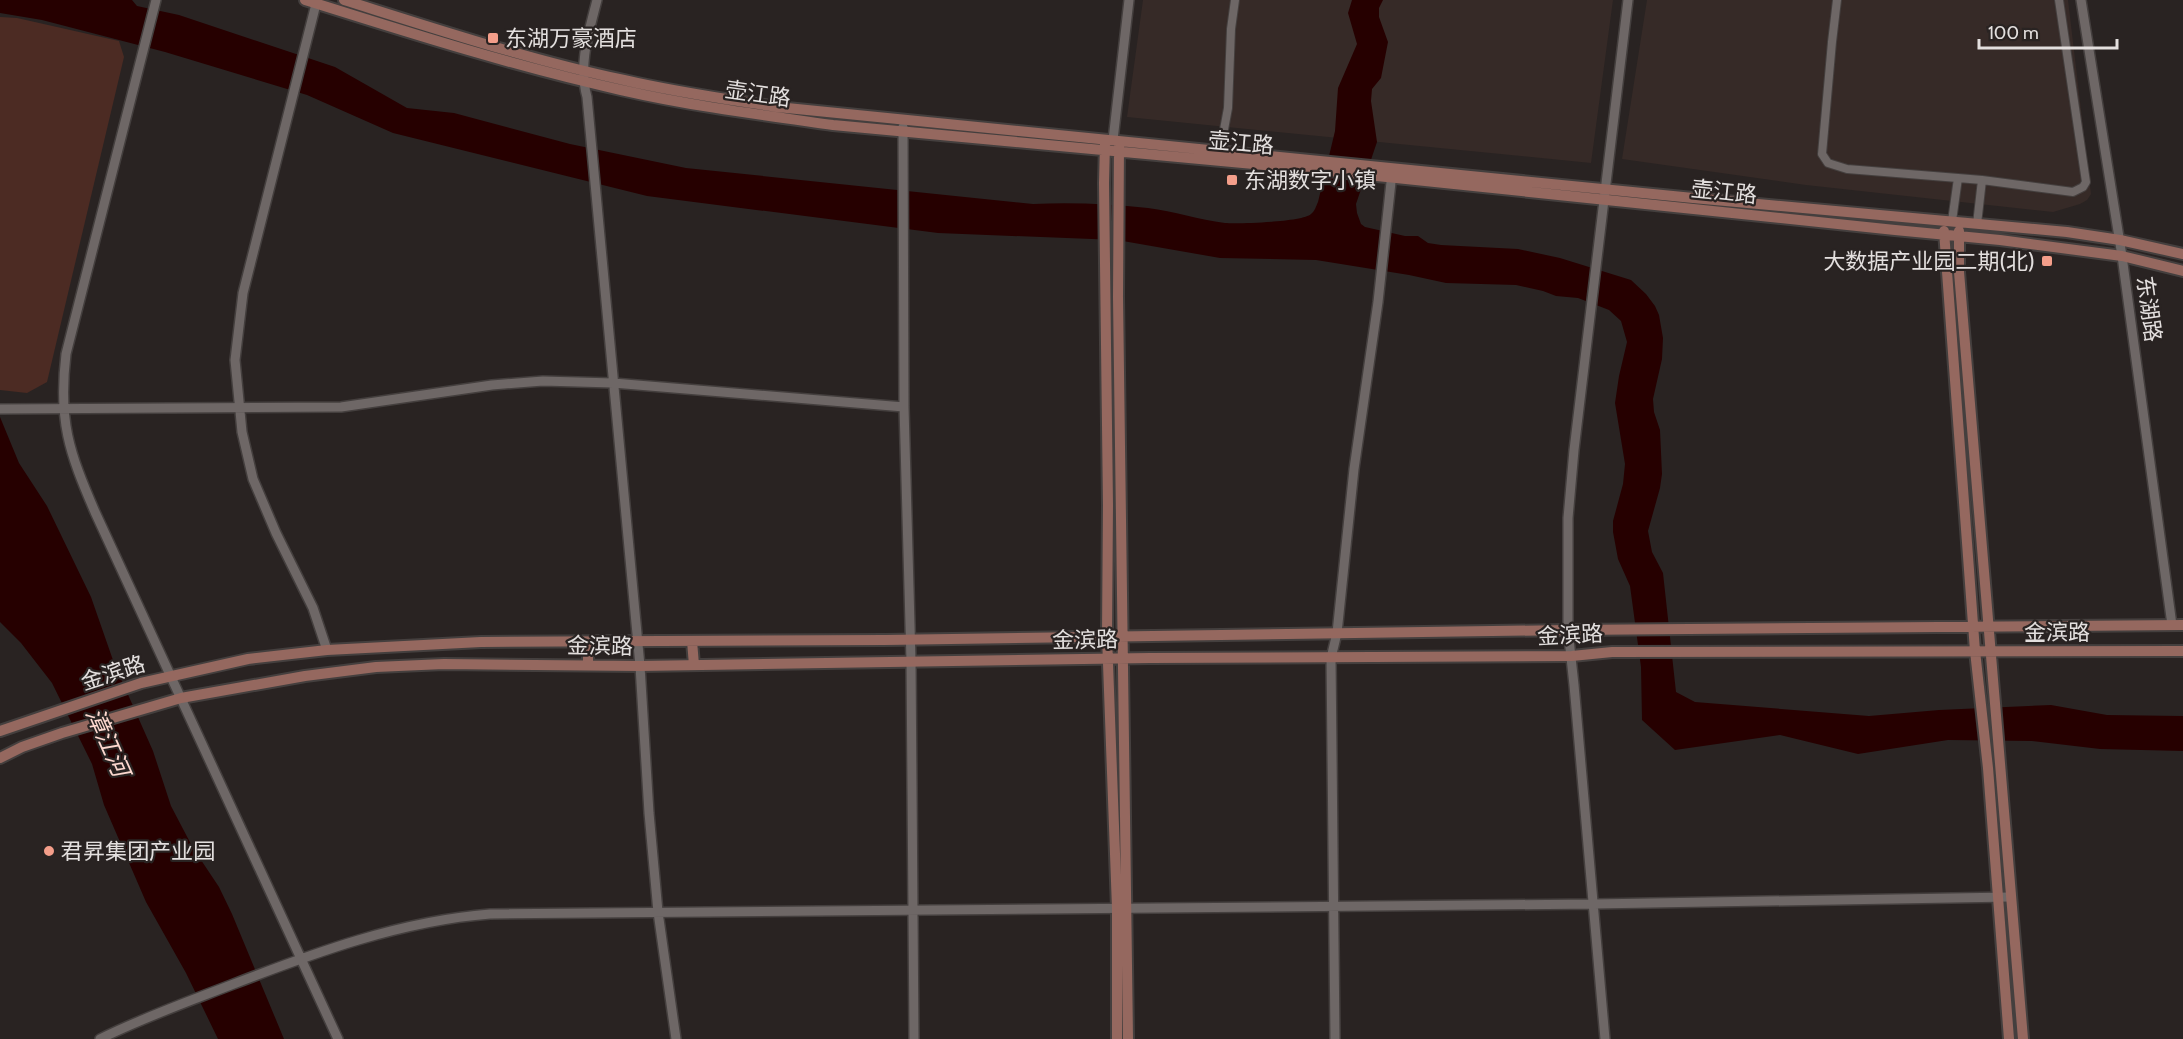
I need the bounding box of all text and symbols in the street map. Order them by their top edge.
scale bar [1979,12,2117,50]
text: 100 m [1988,22,2039,44]
place label: 东湖万豪酒店 [505,25,637,52]
marker: 东湖万豪酒店 [486,31,500,45]
street label: 壶江路 [723,76,793,112]
street label: 壶江路 [1207,127,1275,159]
place label: 东湖数字小镇 [1244,167,1376,194]
marker: 东湖数字小镇 [1225,173,1239,187]
street label: 壶江路 [1690,175,1758,209]
place label: 大数据产业园二期(北) [1823,248,2035,275]
marker: 大数据产业园二期(北) [2040,254,2054,268]
street label: 东湖路 [2131,274,2167,344]
street label: 金滨路 [2024,619,2090,646]
street label: 金滨路 [1536,620,1604,650]
street label: 金滨路 [1052,626,1118,654]
street label: 金滨路 [567,632,633,660]
street label: 金滨路 [77,650,149,696]
water label: 漳江河 [80,703,138,784]
place label: 君昇集团产业园 [61,838,215,865]
marker: 君昇集团产业园 [42,844,56,858]

